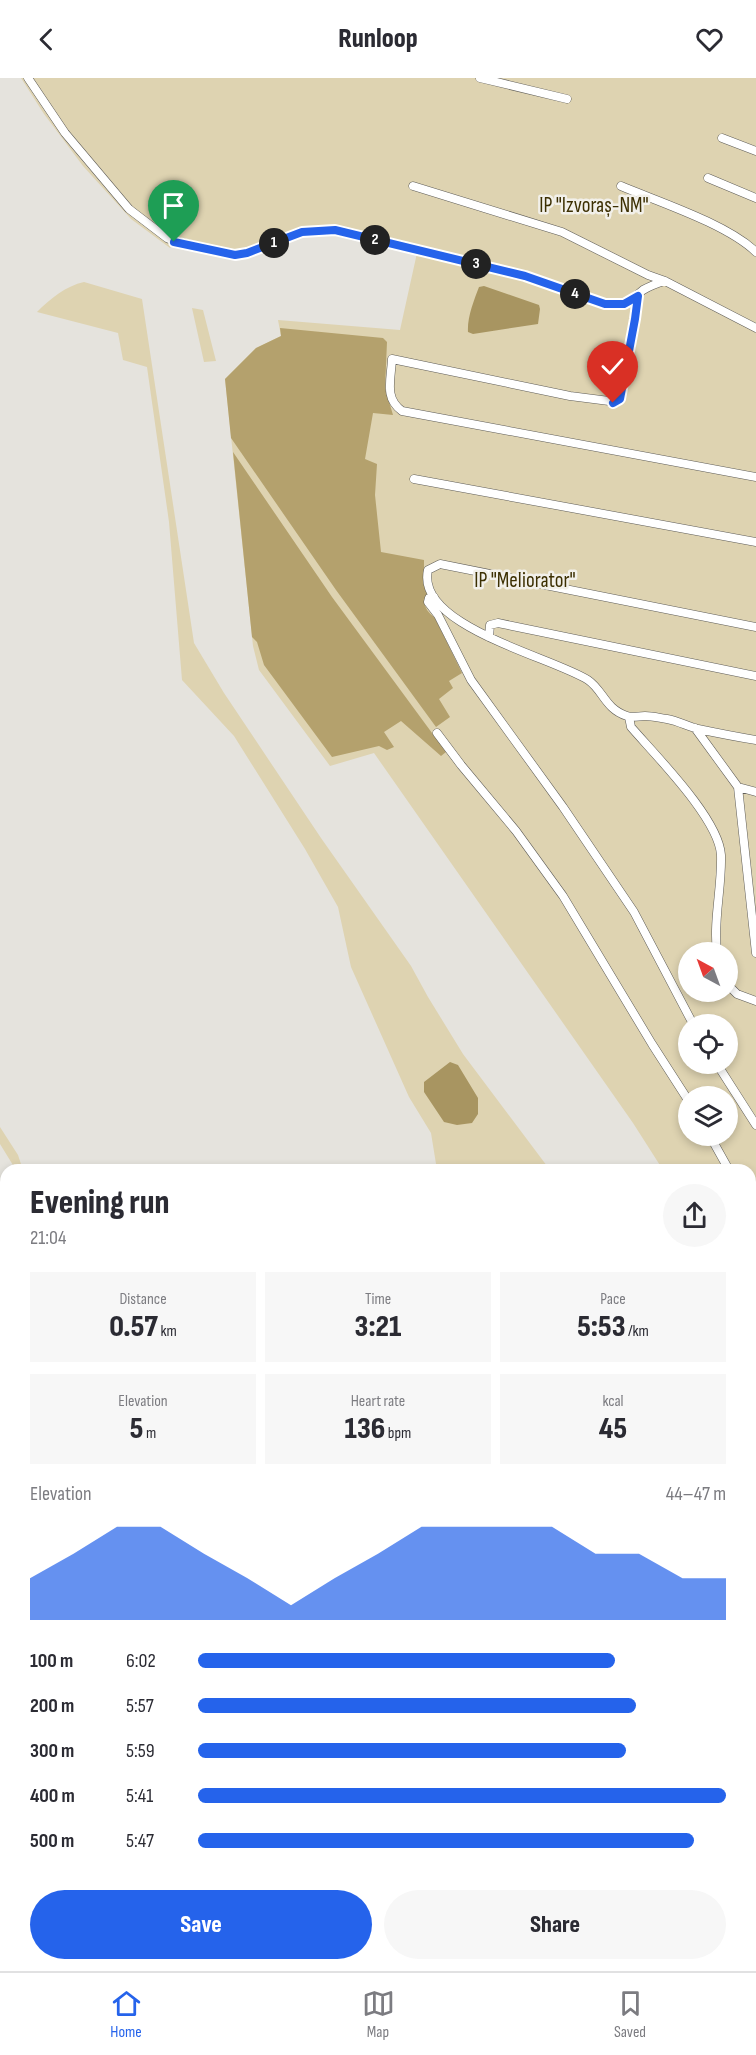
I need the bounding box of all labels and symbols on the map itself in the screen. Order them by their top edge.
pin [148,180,199,242]
park label: IP "Izvoraș-NM" [539,193,649,218]
pin: 2 [360,225,390,255]
pin: 1 [259,228,289,258]
pin: 3 [461,249,491,279]
pin: 4 [560,279,590,309]
pin [587,341,638,403]
park label: IP "Meliorator" [474,568,576,593]
north arrow [678,942,738,1002]

